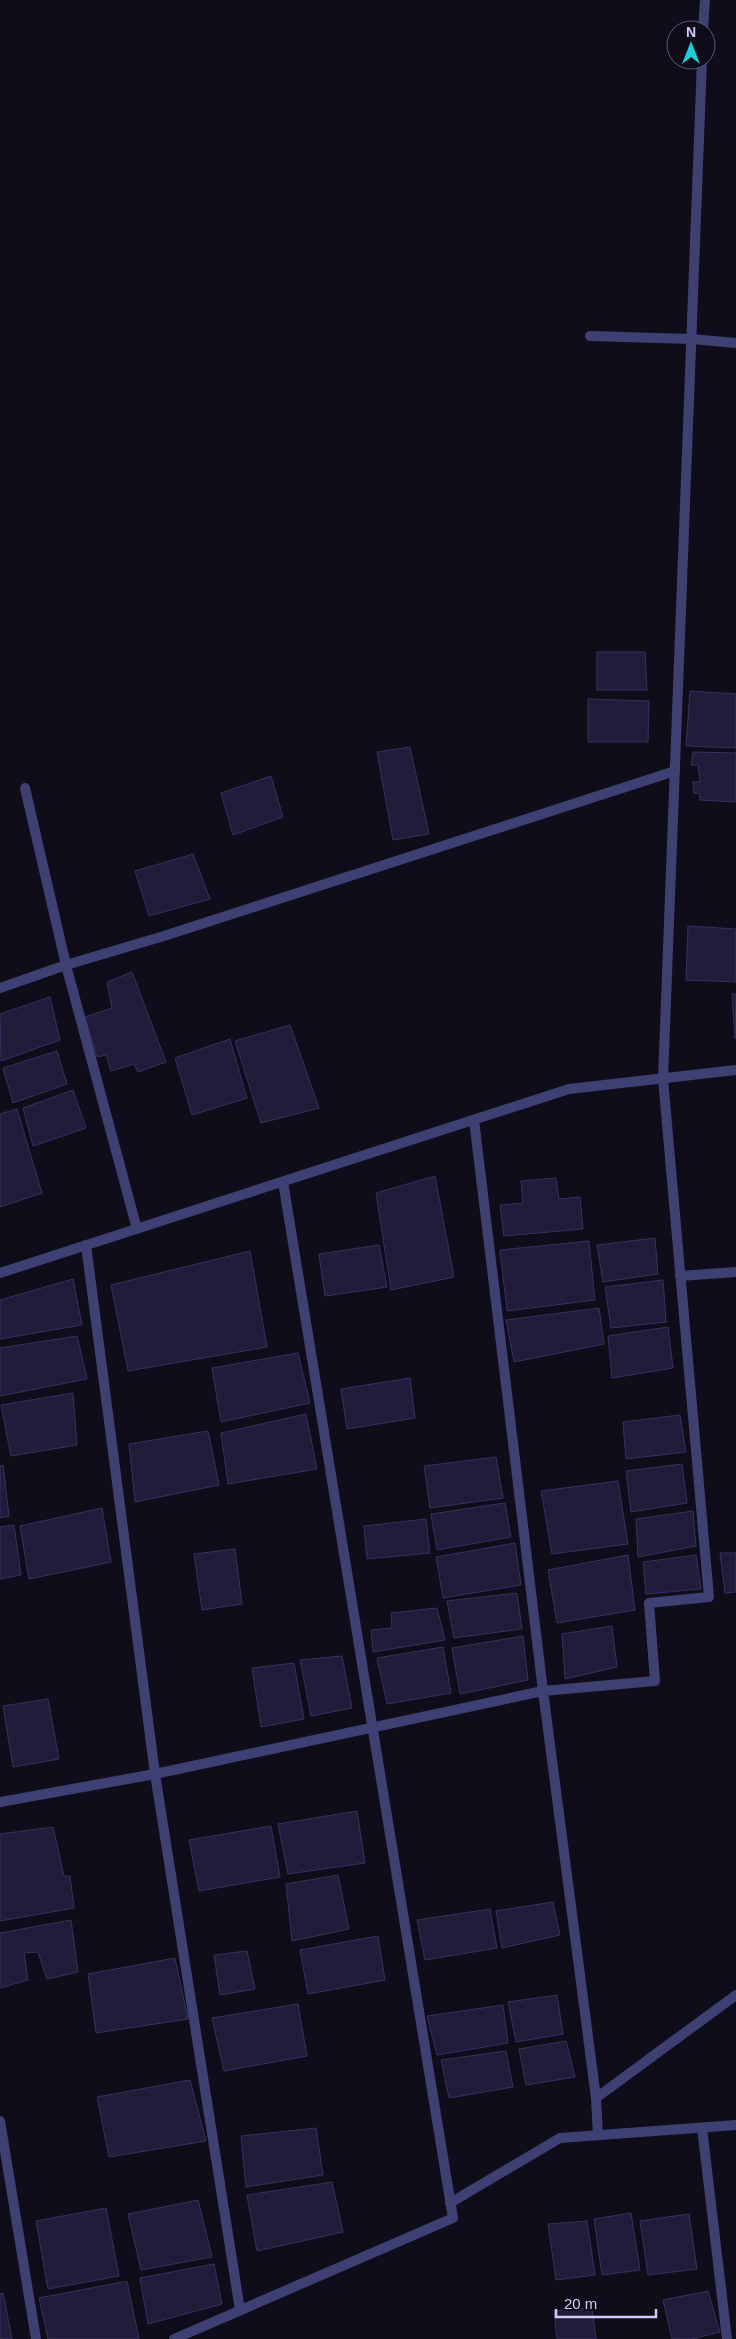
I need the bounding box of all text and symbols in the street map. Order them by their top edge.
north arrow [666,20,716,70]
text: N [686,24,696,40]
scale bar [556,2286,656,2318]
text: 20 m [564,2295,597,2312]

